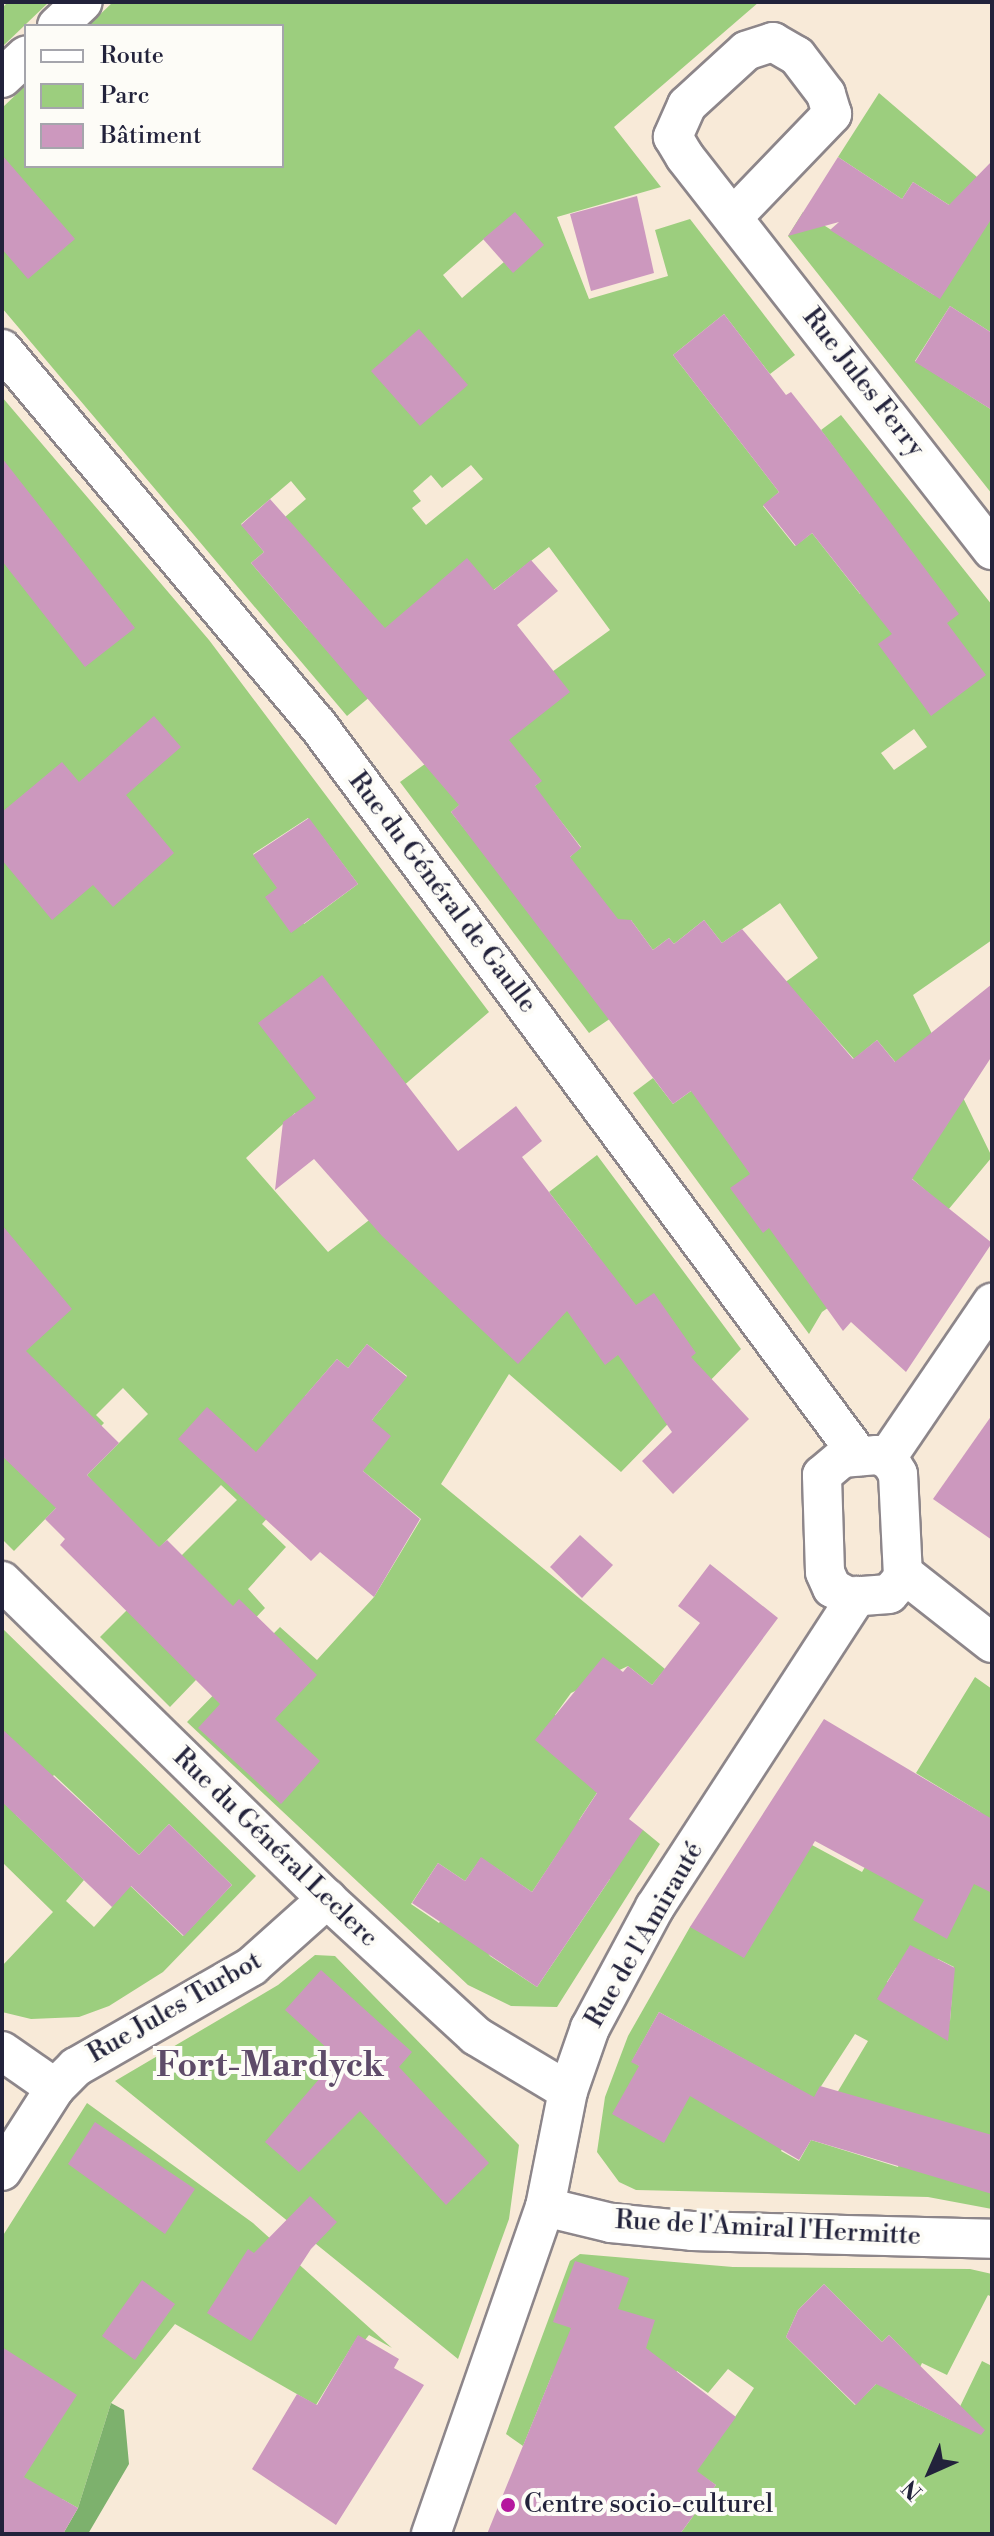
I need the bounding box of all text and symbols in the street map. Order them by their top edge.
legend [24,24,284,168]
text: Route [100,41,164,71]
text: Parc [100,81,150,111]
text: Bâtiment [100,121,201,151]
street label: Rue Jules Ferry [795,303,931,463]
street label: Rue du Général de Gaulle [341,766,543,1020]
street label: Rue du Général Leclerc [166,1742,384,1954]
street label: Rue de l'Amirauté [579,1837,711,2033]
street label: Rue Jules Turbot [83,1946,267,2070]
district label: Fort-Mardyck [156,2047,384,2087]
street label: Rue de l'Amiral l'Hermitte [614,2205,922,2253]
north arrow [890,2432,970,2512]
text: N [897,2474,928,2505]
place label: Centre socio-culturel [524,2489,773,2521]
marker: Centre socio-culturel [499,2496,517,2514]

